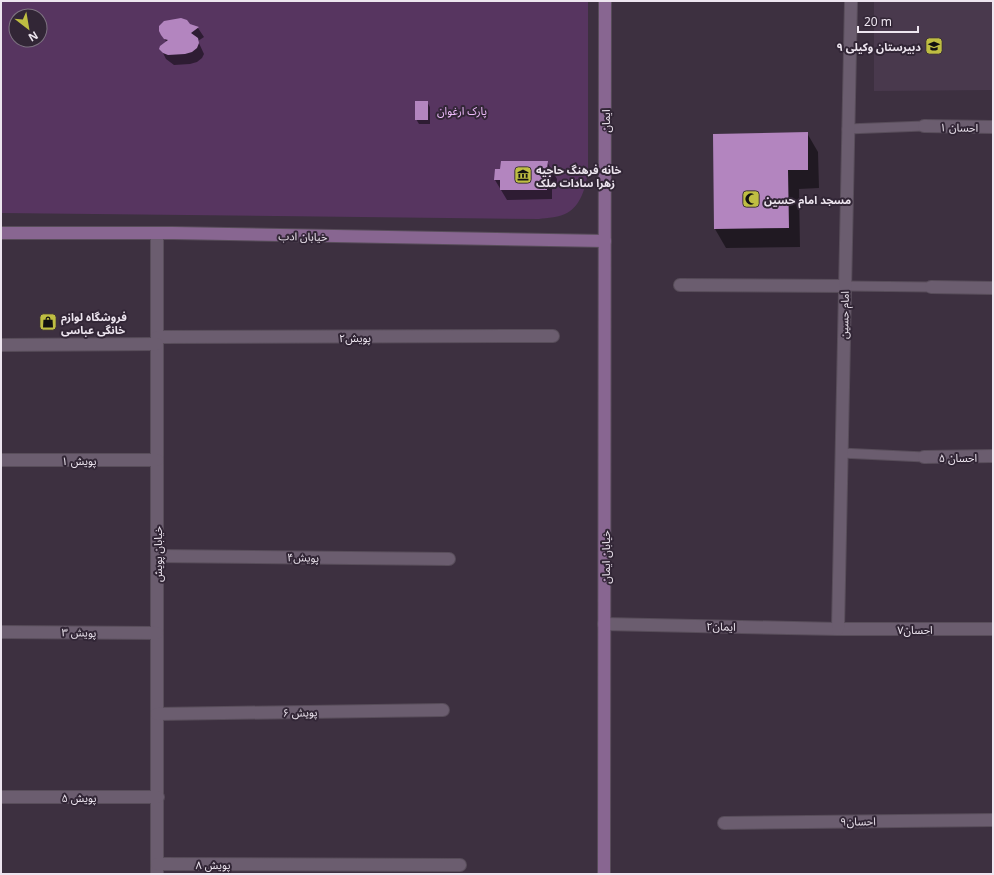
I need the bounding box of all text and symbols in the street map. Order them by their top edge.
north arrow [8,8,48,48]
scale bar [858,8,918,34]
text: 20 m [864,13,892,30]
text: N [26,28,41,46]
school or university icon: دبیرستان وکیلی ۹ [924,36,944,56]
place label: دبیرستان وکیلی ۹ [837,39,921,54]
park label: پارک ارغوان [437,103,487,119]
street label: ایمان [598,109,613,133]
street label: احسان ۱ [940,119,978,135]
place label: خانه فرهنگ حاجیه زهرا سادات ملک [536,162,622,190]
museum icon: خانه فرهنگ حاجیه زهرا سادات ملک [513,165,533,185]
mosque icon: مسجد امام حسین [741,189,761,209]
place label: مسجد امام حسین [764,192,851,209]
street label: خیابان ادب [278,228,328,244]
street label: امام حسین [836,291,853,339]
place label: فروشگاه لوازم خانگی عباسی [61,309,127,337]
shop icon: فروشگاه لوازم خانگی عباسی [38,312,58,332]
street label: پویش۲ [339,330,371,346]
street label: احسان ۵ [939,450,977,465]
street label: پویش ۱ [62,453,96,469]
street label: خیابان پویش [150,525,166,582]
street label: خیابان ایمان [598,530,613,584]
street label: پویش۴ [287,549,319,566]
street label: ایمان۲ [706,618,736,634]
street label: احسان۷ [897,622,933,637]
street label: پویش ۳ [61,624,97,641]
street label: پویش ۶ [282,704,318,721]
street label: پویش ۵ [62,790,96,806]
street label: احسان۹ [840,813,876,829]
street label: پویش ۸ [196,857,230,873]

